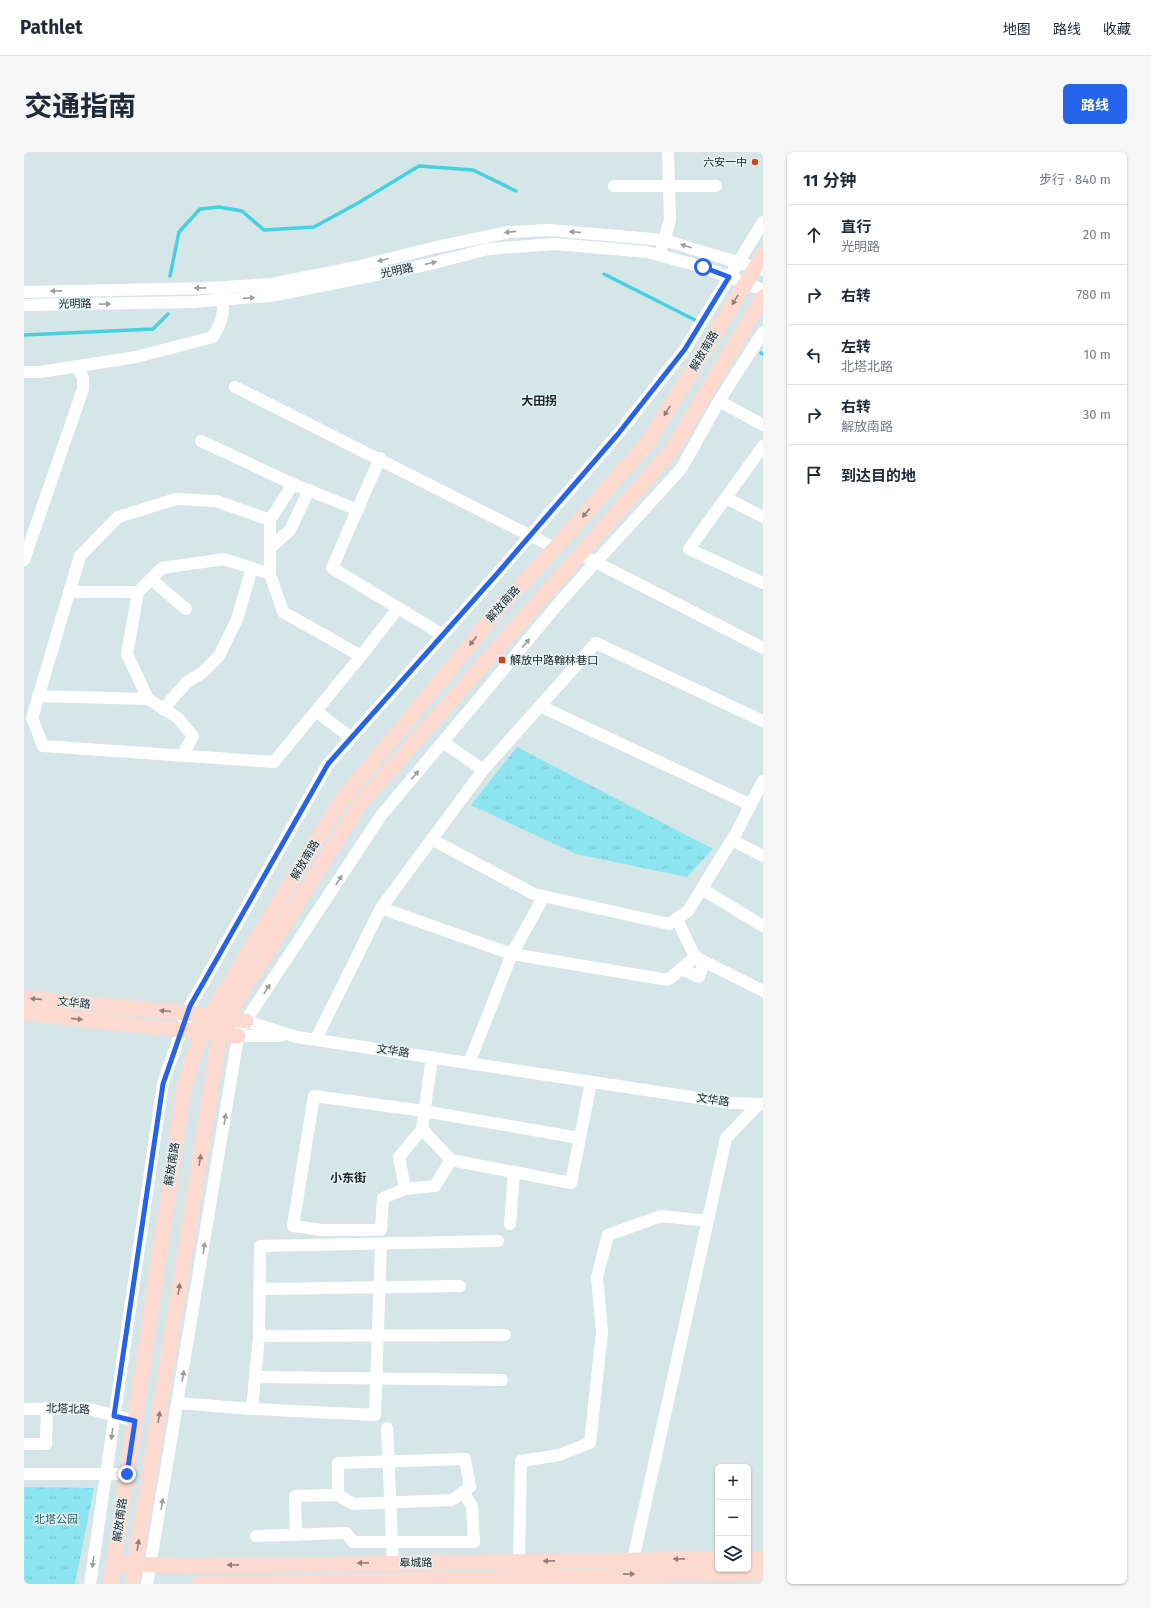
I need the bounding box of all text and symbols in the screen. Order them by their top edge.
text: Pathlet [20,16,83,39]
text: 地图 [1003,21,1031,38]
text: 路线 [1053,21,1081,38]
text: 收藏 [1103,21,1131,38]
button: 路线 [1063,84,1127,124]
text: 交通指南 [24,90,136,123]
place label: 六安一中 [703,156,747,169]
marker: 六安一中 [750,157,760,167]
text: 11 分钟 [803,170,857,191]
text: 步行 · 840 m [1039,172,1111,187]
text: 直行 [841,218,871,236]
icon: ahead [803,224,825,246]
text: 20 m [1083,227,1111,242]
one-way arrow [569,228,581,235]
one-way arrow [504,229,516,236]
text: 光明路 [841,239,880,254]
one-way arrow [679,243,691,249]
one-way arrow [377,257,389,263]
route start [694,258,712,276]
one-way arrow [426,260,438,266]
street label: 光明路 [380,261,414,281]
icon: right [803,284,825,306]
one-way arrow [193,285,206,291]
text: 右转 [841,287,871,305]
text: 780 m [1076,287,1111,302]
one-way arrow [50,288,62,295]
one-way arrow [243,294,255,301]
one-way arrow [731,294,738,306]
street label: 光明路 [58,297,92,311]
one-way arrow [99,300,111,307]
street label: 解放南路 [687,329,721,373]
text: 左转 [841,338,871,356]
icon: left [803,344,825,366]
text: 10 m [1084,347,1111,362]
text: 北塔北路 [841,359,893,374]
district label: 大田拐 [521,394,557,408]
text: 右转 [841,398,871,416]
icon: right [803,404,825,426]
one-way arrow [664,405,671,417]
text: 30 m [1083,407,1111,422]
text: 解放南路 [841,419,893,434]
icon: arrive [803,464,825,486]
text: 到达目的地 [841,467,916,485]
one-way arrow [582,507,591,518]
street label: 解放南路 [483,583,523,625]
one-way arrow [468,636,477,647]
one-way arrow [521,638,530,649]
place label: 解放中路翰林巷口 [510,654,598,667]
marker: 解放中路翰林巷口 [497,655,507,665]
one-way arrow [411,770,420,781]
street label: 解放南路 [288,838,322,882]
one-way arrow [335,874,342,886]
one-way arrow [263,984,271,994]
street label: 文华路 [57,995,91,1011]
one-way arrow [30,996,42,1003]
one-way arrow [159,1007,171,1014]
one-way arrow [71,1015,83,1022]
street label: 文华路 [376,1042,410,1060]
street label: 文华路 [696,1091,730,1109]
one-way arrow [222,1113,228,1126]
street label: 解放南路 [162,1141,182,1187]
one-way arrow [197,1154,203,1166]
district label: 小东街 [330,1171,366,1185]
one-way arrow [201,1242,207,1254]
one-way arrow [176,1283,182,1295]
one-way arrow [180,1370,186,1382]
street label: 北塔北路 [46,1402,90,1416]
one-way arrow [156,1411,162,1423]
one-way arrow [109,1428,115,1440]
map controls [715,1464,751,1572]
button: + [715,1464,751,1500]
route end [118,1465,136,1483]
street label: 解放南路 [111,1497,129,1543]
one-way arrow [159,1498,165,1510]
button: − [715,1500,751,1536]
park label: 北塔公园 [34,1513,78,1526]
button: layers [715,1536,751,1572]
one-way arrow [135,1539,141,1552]
one-way arrow [90,1556,96,1569]
street label: 皋城路 [399,1556,433,1570]
one-way arrow [672,1556,685,1562]
one-way arrow [542,1558,555,1564]
one-way arrow [356,1560,369,1566]
one-way arrow [226,1562,239,1568]
one-way arrow [623,1571,636,1577]

